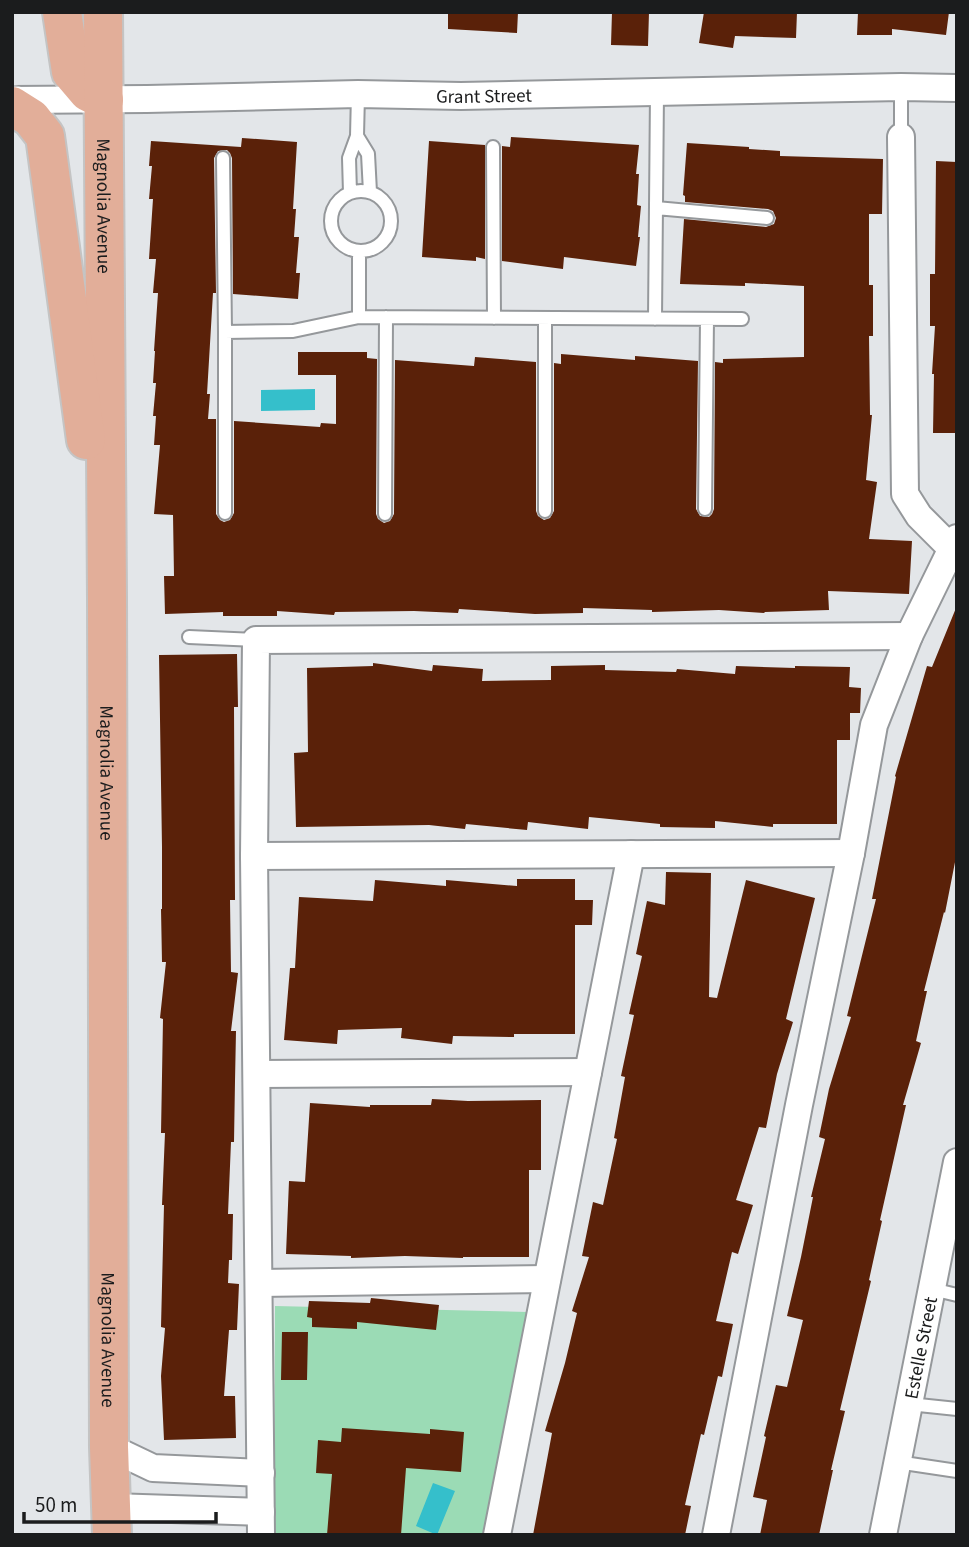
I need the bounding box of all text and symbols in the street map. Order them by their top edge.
street label: Grant Street [436,83,533,111]
street label: Magnolia Avenue [89,138,117,274]
street label: Magnolia Avenue [92,705,120,841]
street label: Magnolia Avenue [94,1272,121,1408]
street label: Estelle Street [898,1294,945,1401]
scale bar [24,1480,217,1524]
text: 50 m [35,1490,77,1520]

